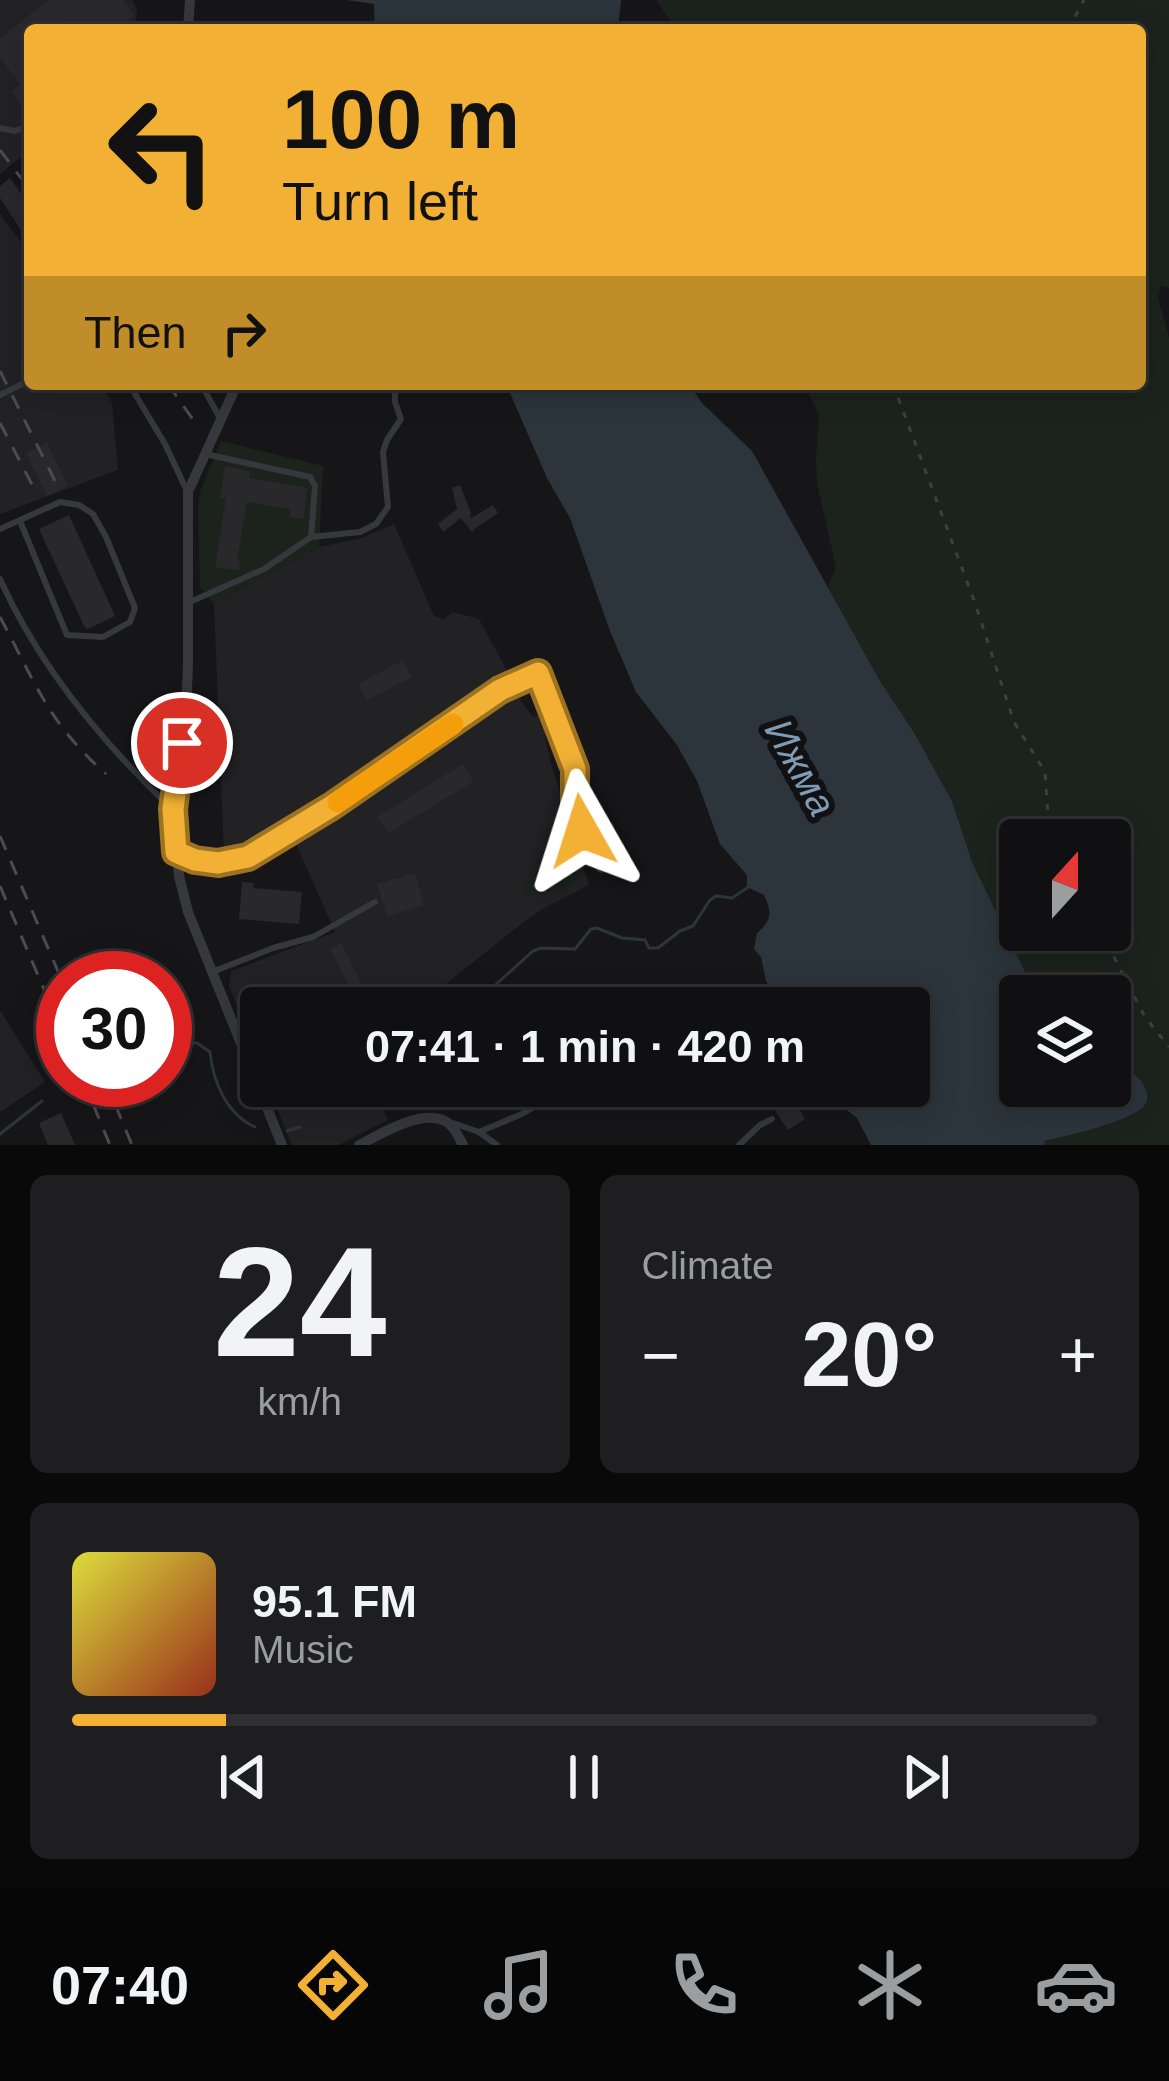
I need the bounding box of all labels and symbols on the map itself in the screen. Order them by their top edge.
pin [131,692,233,794]
water label: Ижма [757,712,844,823]
position arrow [519,768,645,894]
north arrow [999,819,1131,951]
speed limit sign: 30 [36,951,192,1107]

